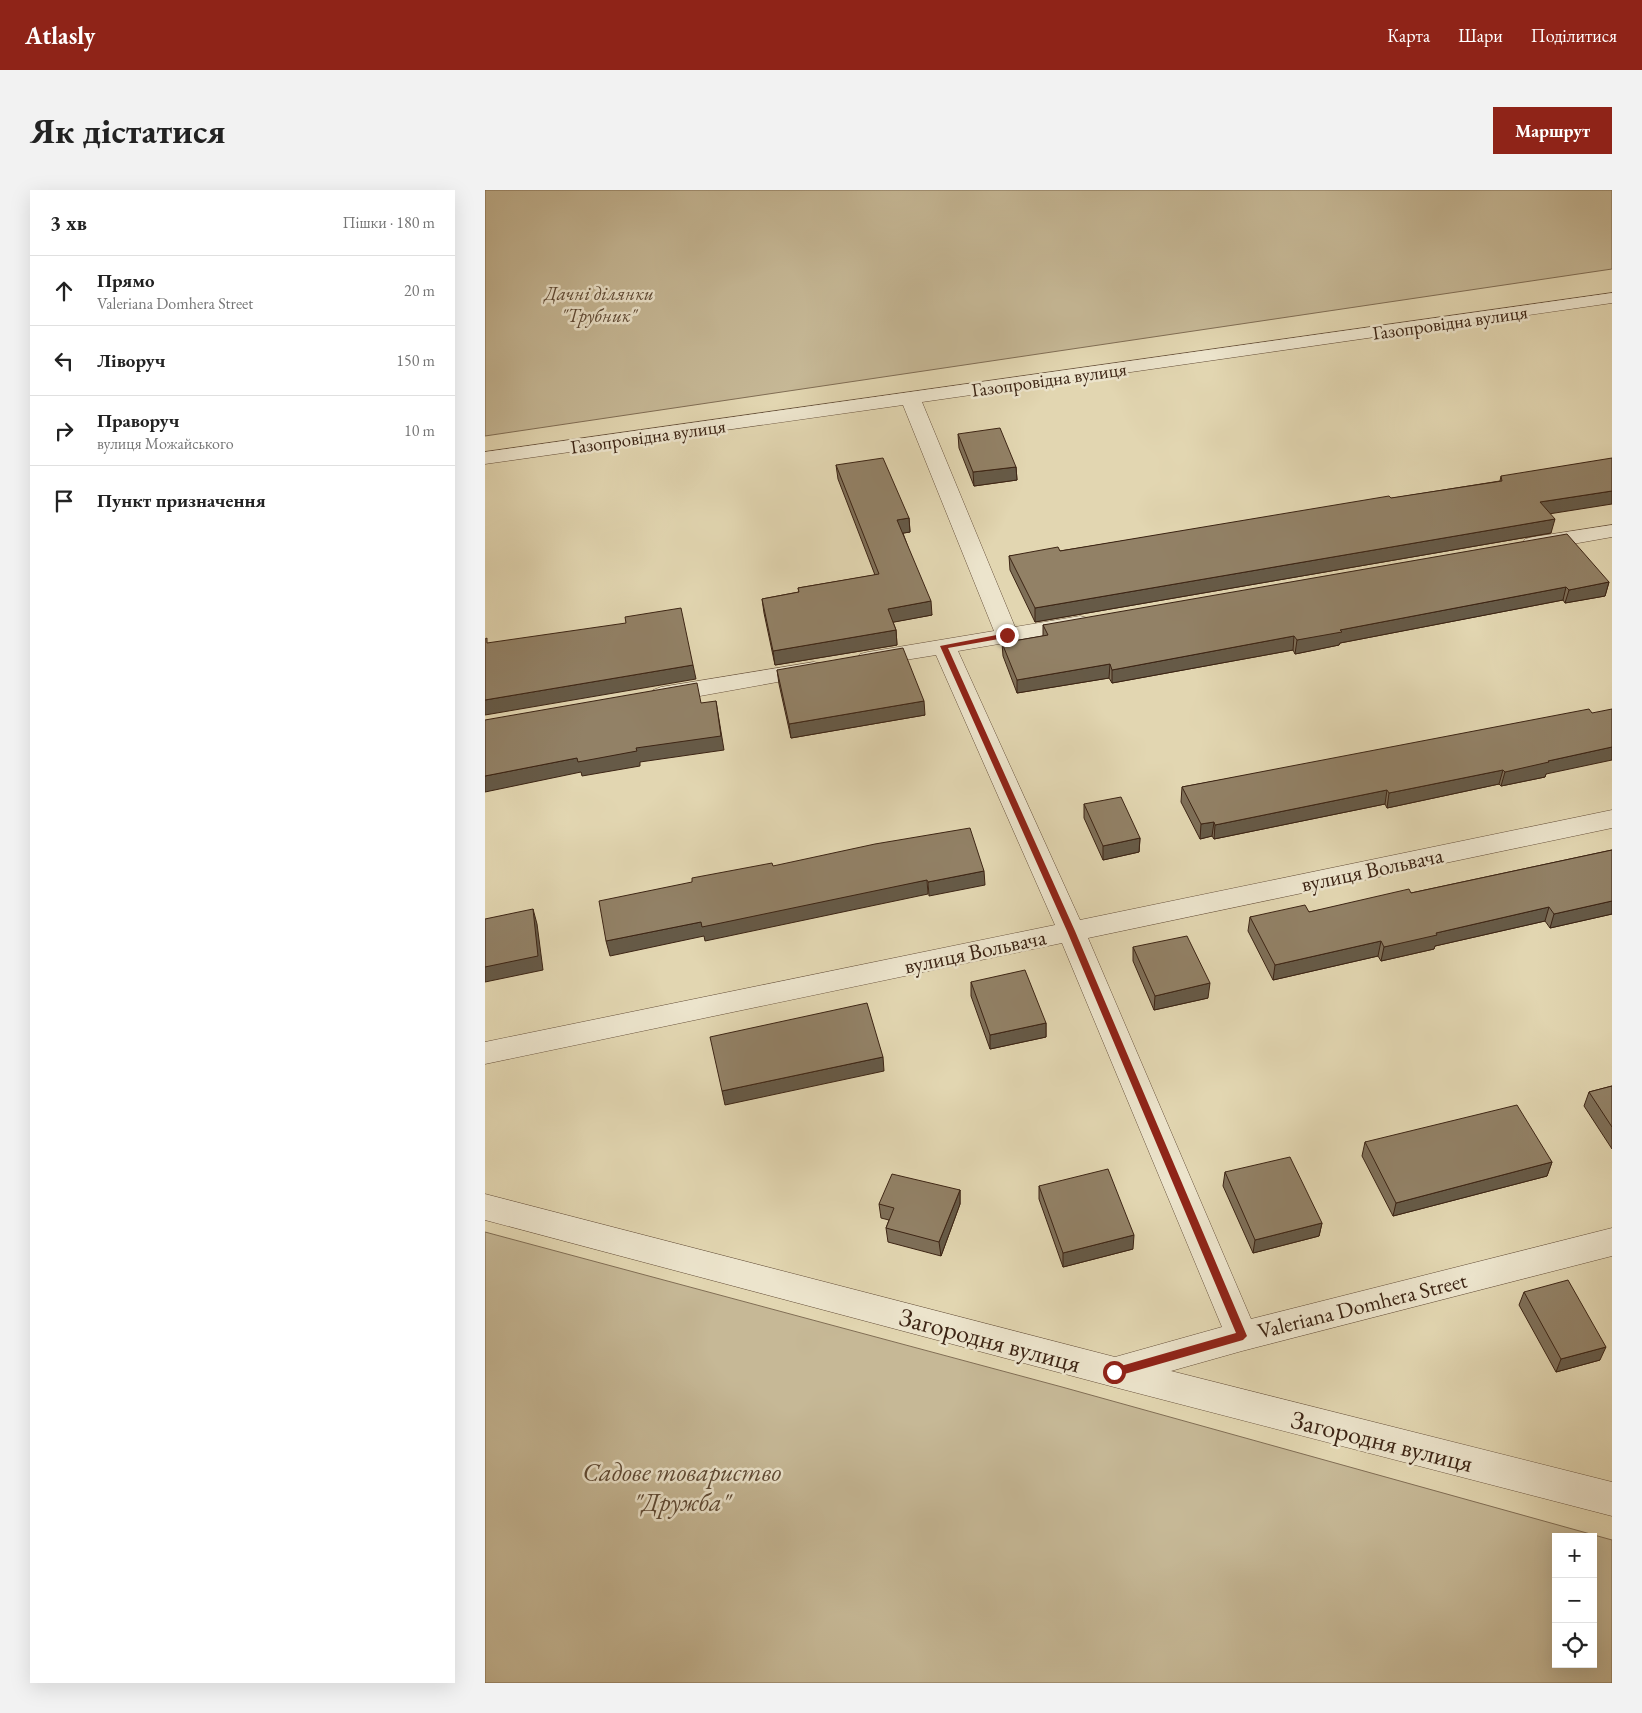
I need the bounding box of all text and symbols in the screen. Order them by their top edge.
text: Atlasly [25,20,95,51]
text: Карта [1387,24,1430,47]
text: Шари [1458,24,1503,47]
text: Поділитися [1531,24,1617,47]
button: Маршрут [1493,107,1612,154]
text: Як дістатися [30,108,225,153]
text: 3 хв [50,209,87,236]
text: Пішки · 180 m [342,212,435,233]
text: Прямо [97,268,155,293]
icon: ahead [50,277,78,305]
text: 20 m [404,280,435,301]
park label: Дачні ділянки "Трубник" [542,281,654,328]
text: Valeriana Domhera Street [97,293,253,314]
street label: Газопровідна вулиця [1371,299,1530,346]
icon: left [50,347,78,375]
text: Ліворуч [97,348,165,373]
text: 150 m [396,350,435,371]
street label: Газопровідна вулиця [970,356,1129,403]
text: Праворуч [97,408,179,433]
street label: Газопровідна вулиця [569,413,728,460]
icon: right [50,417,78,445]
text: 10 m [404,420,435,441]
text: вулиця Можайського [97,433,234,454]
icon: arrive [50,487,78,515]
text: Пункт призначення [97,488,266,513]
route end [996,624,1019,647]
street label: вулиця Вольвача [1298,840,1446,899]
street label: вулиця Вольвача [901,922,1049,981]
street label: Valeriana Domhera Street [1254,1265,1470,1346]
street label: Загородня вулиця [896,1299,1084,1381]
route start [1103,1361,1126,1384]
street label: Загородня вулиця [1288,1402,1476,1480]
park label: Садове товариство "Дружба" [583,1455,782,1519]
map controls [1552,1533,1597,1668]
button: + [1552,1533,1597,1578]
button: − [1552,1578,1597,1623]
button: locate [1552,1623,1597,1668]

